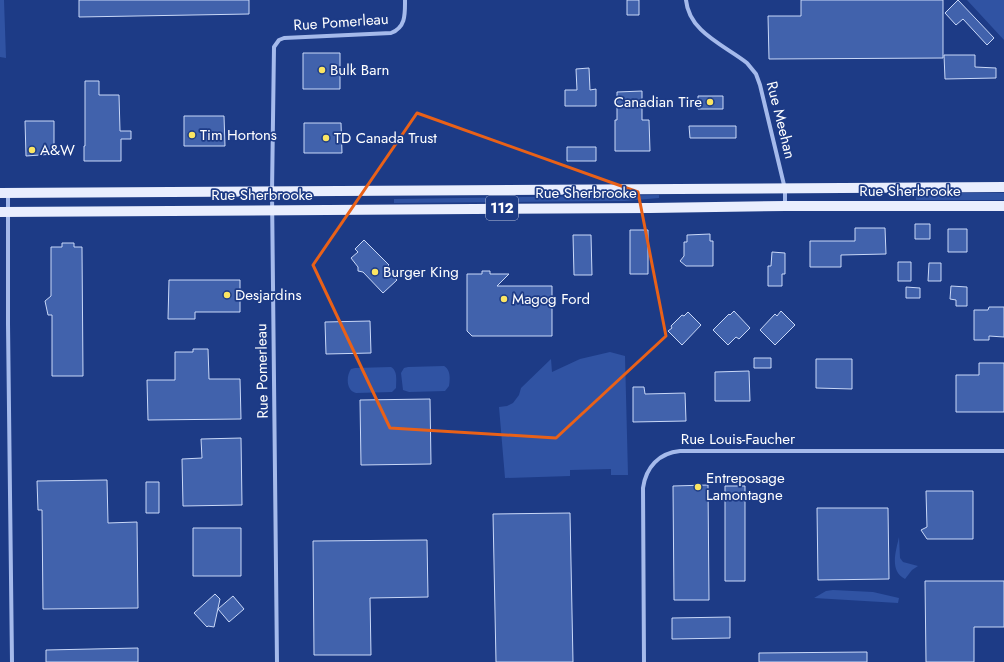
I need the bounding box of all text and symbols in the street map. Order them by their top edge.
street label: Rue Pomerleau [293,8,389,36]
place label: Bulk Barn [330,59,389,81]
marker: Bulk Barn [317,65,327,75]
street label: Rue Meehan [761,79,801,161]
place label: Canadian Tire [614,91,702,113]
marker: Canadian Tire [705,97,715,107]
place label: Tim Hortons [200,124,277,146]
place label: TD Canada Trust [334,127,437,149]
marker: Tim Hortons [187,130,197,140]
marker: TD Canada Trust [321,133,331,143]
place label: A&W [40,139,75,161]
marker: A&W [27,145,37,155]
street label: Rue Sherbrooke [859,180,961,202]
street label: Rue Sherbrooke [535,182,637,204]
street label: Rue Sherbrooke [211,184,313,206]
road number: 112 [486,196,518,220]
place label: Burger King [383,261,459,283]
marker: Burger King [370,267,380,277]
place label: Desjardins [235,284,301,306]
place label: Magog Ford [512,288,590,310]
marker: Desjardins [222,290,232,300]
marker: Magog Ford [499,294,509,304]
street label: Rue Pomerleau [250,323,274,419]
street label: Rue Louis-Faucher [681,428,796,450]
place label: Entreposage Lamontagne [706,467,785,506]
marker: Entreposage Lamontagne [693,482,703,492]

